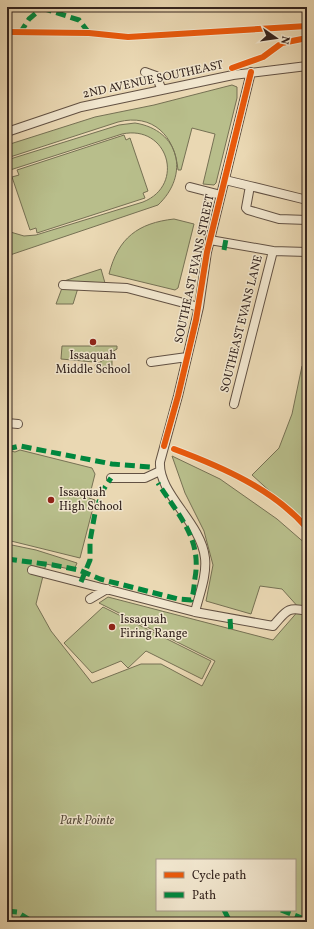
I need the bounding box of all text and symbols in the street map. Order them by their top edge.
north arrow [256,18,296,58]
text: N [276,34,292,45]
street label: 2ND AVENUE SOUTHEAST [81,57,225,103]
street label: SOUTHEAST EVANS STREET [171,193,219,345]
street label: SOUTHEAST EVANS LANE [217,254,267,394]
marker: Issaquah Middle School [88,337,98,347]
place label: Issaquah Middle School [55,348,131,378]
place label: Issaquah High School [59,485,123,515]
marker: Issaquah High School [46,495,56,505]
place label: Issaquah Firing Range [120,612,188,642]
marker: Issaquah Firing Range [107,622,117,632]
park label: Park Pointe [60,813,115,829]
legend [156,859,296,911]
text: Cycle path [192,868,247,884]
text: Path [192,888,216,904]

